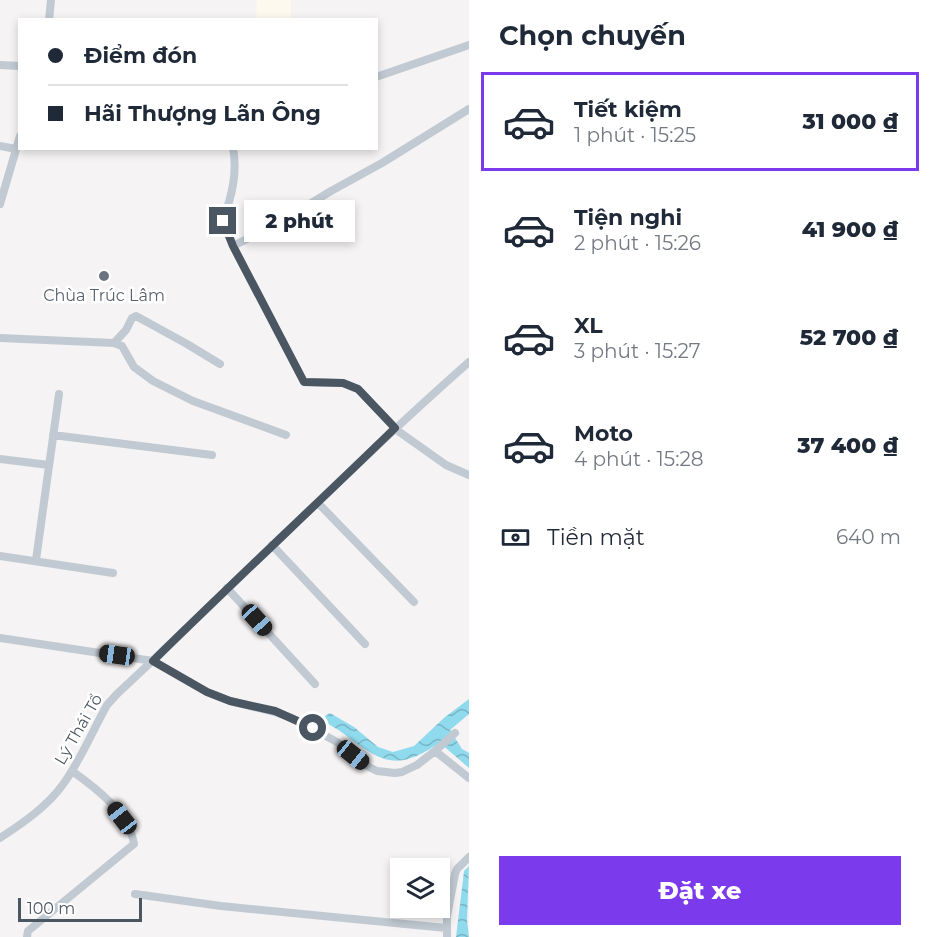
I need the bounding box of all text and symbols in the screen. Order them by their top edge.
text: Chọn chuyến [499,19,686,52]
text: Điểm đón [84,42,197,69]
icon: car [502,95,556,149]
text: Tiết kiệm [574,96,682,123]
text: Hãi Thượng Lãn Ông [84,100,321,127]
text: 31 000 ₫ [802,108,898,135]
text: 1 phút · 15:25 [574,123,696,147]
callout: 2 phút [244,200,355,242]
icon: car [502,203,556,257]
text: Tiện nghi [574,204,682,231]
route end [209,207,236,234]
text: 2 phút [265,209,334,233]
text: 41 900 ₫ [802,216,898,243]
text: 2 phút · 15:26 [574,231,701,255]
marker: Chùa Trúc Lâm [97,269,111,283]
place label: Chùa Trúc Lâm [43,286,165,305]
icon: car [502,311,556,365]
text: XL [574,312,603,339]
text: 52 700 ₫ [800,324,898,351]
text: 3 phút · 15:27 [574,339,701,363]
icon: car [502,419,556,473]
text: Moto [574,420,633,447]
text: 37 400 ₫ [797,432,898,459]
text: 4 phút · 15:28 [574,447,704,471]
icon: cash [499,521,532,554]
text: Tiền mặt [547,524,645,551]
text: 640 m [836,525,901,549]
car [238,601,276,639]
car [98,644,136,666]
street label: Lý Thái Tổ [51,690,106,768]
route start [299,714,326,741]
car [333,737,373,773]
car [104,798,140,838]
button: Đặt xe [499,856,901,925]
map controls [390,858,450,918]
button: layers [390,858,450,918]
scale bar [18,895,142,922]
text: 100 m [27,899,75,918]

